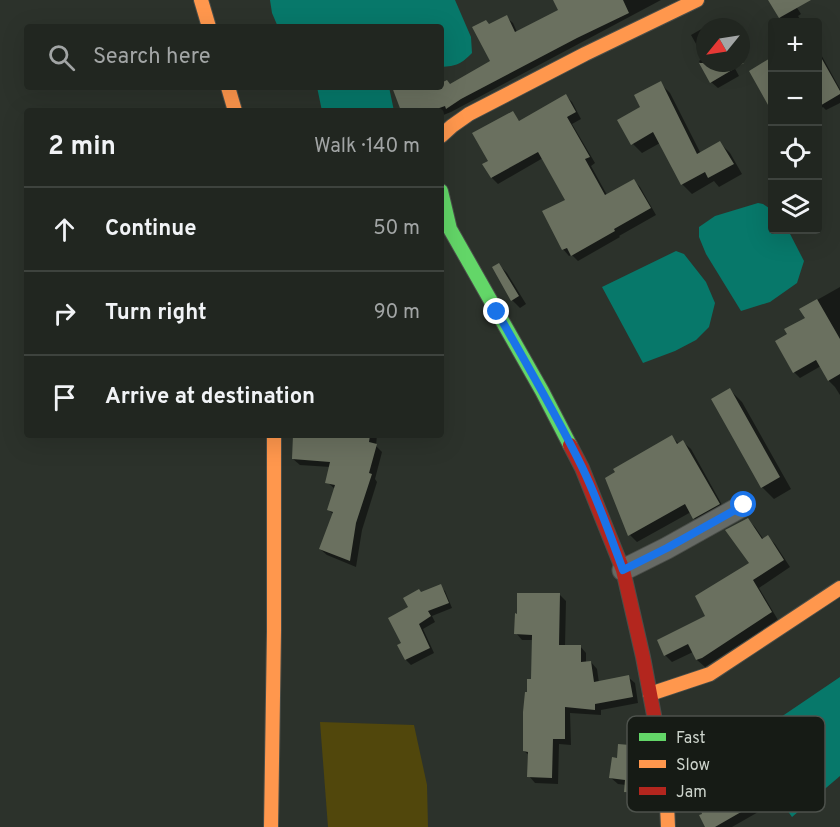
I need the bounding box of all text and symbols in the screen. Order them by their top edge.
north arrow [696,18,750,72]
map controls [768,18,822,234]
button: + [768,18,822,72]
search box [24,24,444,90]
icon: search [45,41,78,74]
text: Search here [93,44,211,71]
button: − [768,72,822,126]
button: locate [768,126,822,180]
text: 2 min [48,131,116,164]
text: Walk · 140 m [314,134,420,160]
button: layers [768,180,822,234]
icon: ahead [48,213,81,246]
text: Continue [105,216,196,243]
text: 50 m [373,216,420,242]
icon: right [48,297,81,330]
route end [483,298,509,324]
text: Turn right [105,300,207,327]
text: 90 m [374,300,420,326]
icon: arrive [48,381,81,414]
text: Arrive at destination [105,384,315,411]
route start [730,491,756,517]
legend [627,716,825,812]
text: Fast [676,729,706,749]
text: Slow [676,756,710,776]
text: Jam [676,783,707,803]

